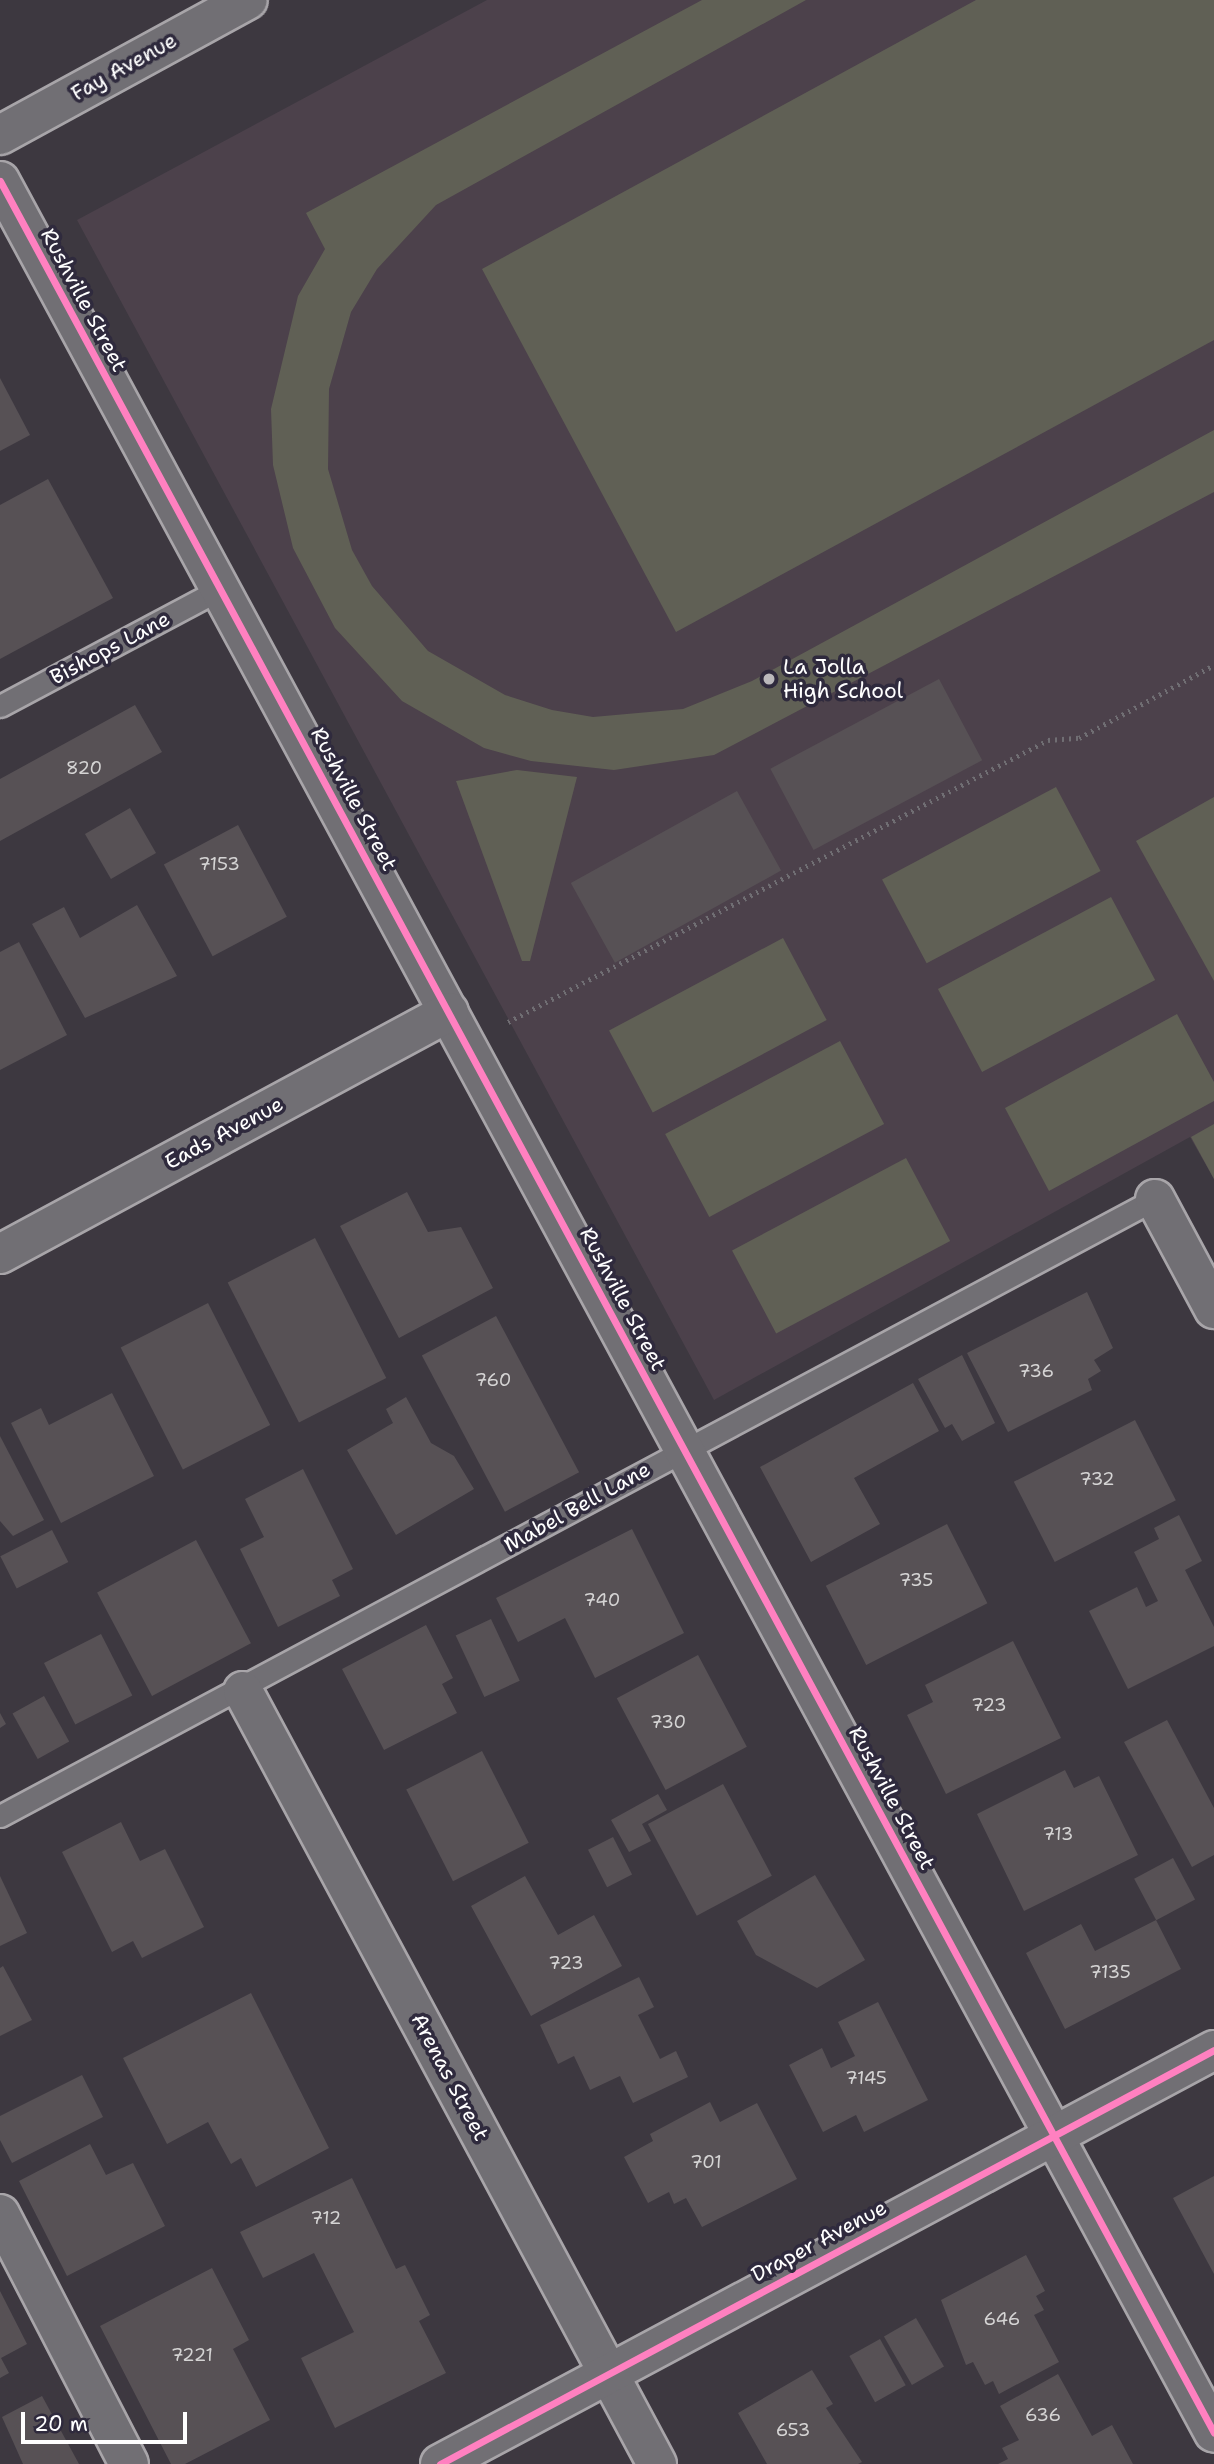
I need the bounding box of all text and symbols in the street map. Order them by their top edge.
street label: Fay Avenue [67,28,181,106]
street label: Rushville Street [36,224,132,376]
street label: Bishops Lane [46,606,174,690]
place label: La Jolla High School [783,654,903,704]
marker: La Jolla High School [761,671,777,687]
street label: Rushville Street [306,723,402,875]
house number: 820 [66,757,102,779]
house number: 7153 [198,853,240,875]
street label: Eads Avenue [161,1091,287,1175]
street label: Rushville Street [575,1223,671,1375]
house number: 736 [1018,1360,1054,1382]
house number: 760 [475,1369,511,1391]
street label: Mabel Bell Lane [499,1456,655,1558]
house number: 732 [1079,1468,1115,1490]
house number: 735 [899,1569,933,1591]
house number: 740 [584,1589,620,1611]
house number: 723 [971,1694,1007,1716]
house number: 730 [650,1711,686,1733]
street label: Rushville Street [844,1722,940,1874]
house number: 713 [1043,1823,1073,1845]
house number: 723 [548,1952,584,1974]
house number: 7135 [1089,1961,1131,1983]
street label: Arenas Street [406,2009,494,2145]
house number: 7145 [845,2067,887,2089]
house number: 701 [690,2151,722,2173]
street label: Draper Avenue [747,2195,891,2287]
house number: 712 [311,2207,341,2229]
house number: 646 [984,2308,1020,2330]
house number: 7221 [171,2344,213,2366]
scale bar [24,2398,191,2442]
house number: 636 [1025,2404,1061,2426]
text: 20 m [34,2410,88,2438]
house number: 653 [776,2419,810,2441]

